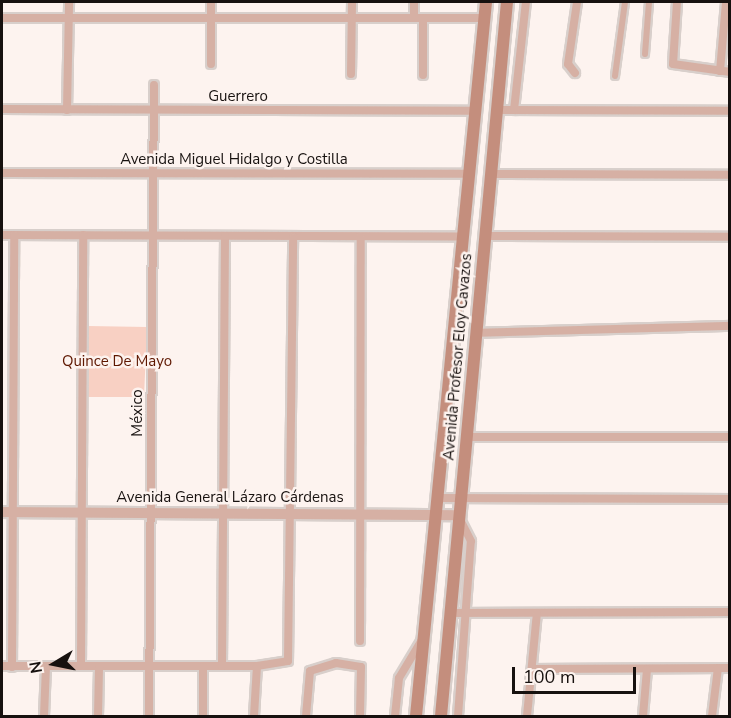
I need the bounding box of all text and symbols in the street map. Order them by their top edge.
street label: Guerrero [208,88,268,106]
street label: Avenida Miguel Hidalgo y Costilla [120,151,348,169]
street label: Avenida Profesor Eloy Cavazos [440,253,476,461]
park label: Quince De Mayo [62,353,172,371]
street label: México [129,389,147,437]
street label: Avenida General Lázaro Cárdenas [116,489,344,507]
north arrow [24,634,84,694]
scale bar [515,655,640,693]
text: N [24,659,48,675]
text: 100 m [523,665,575,689]

